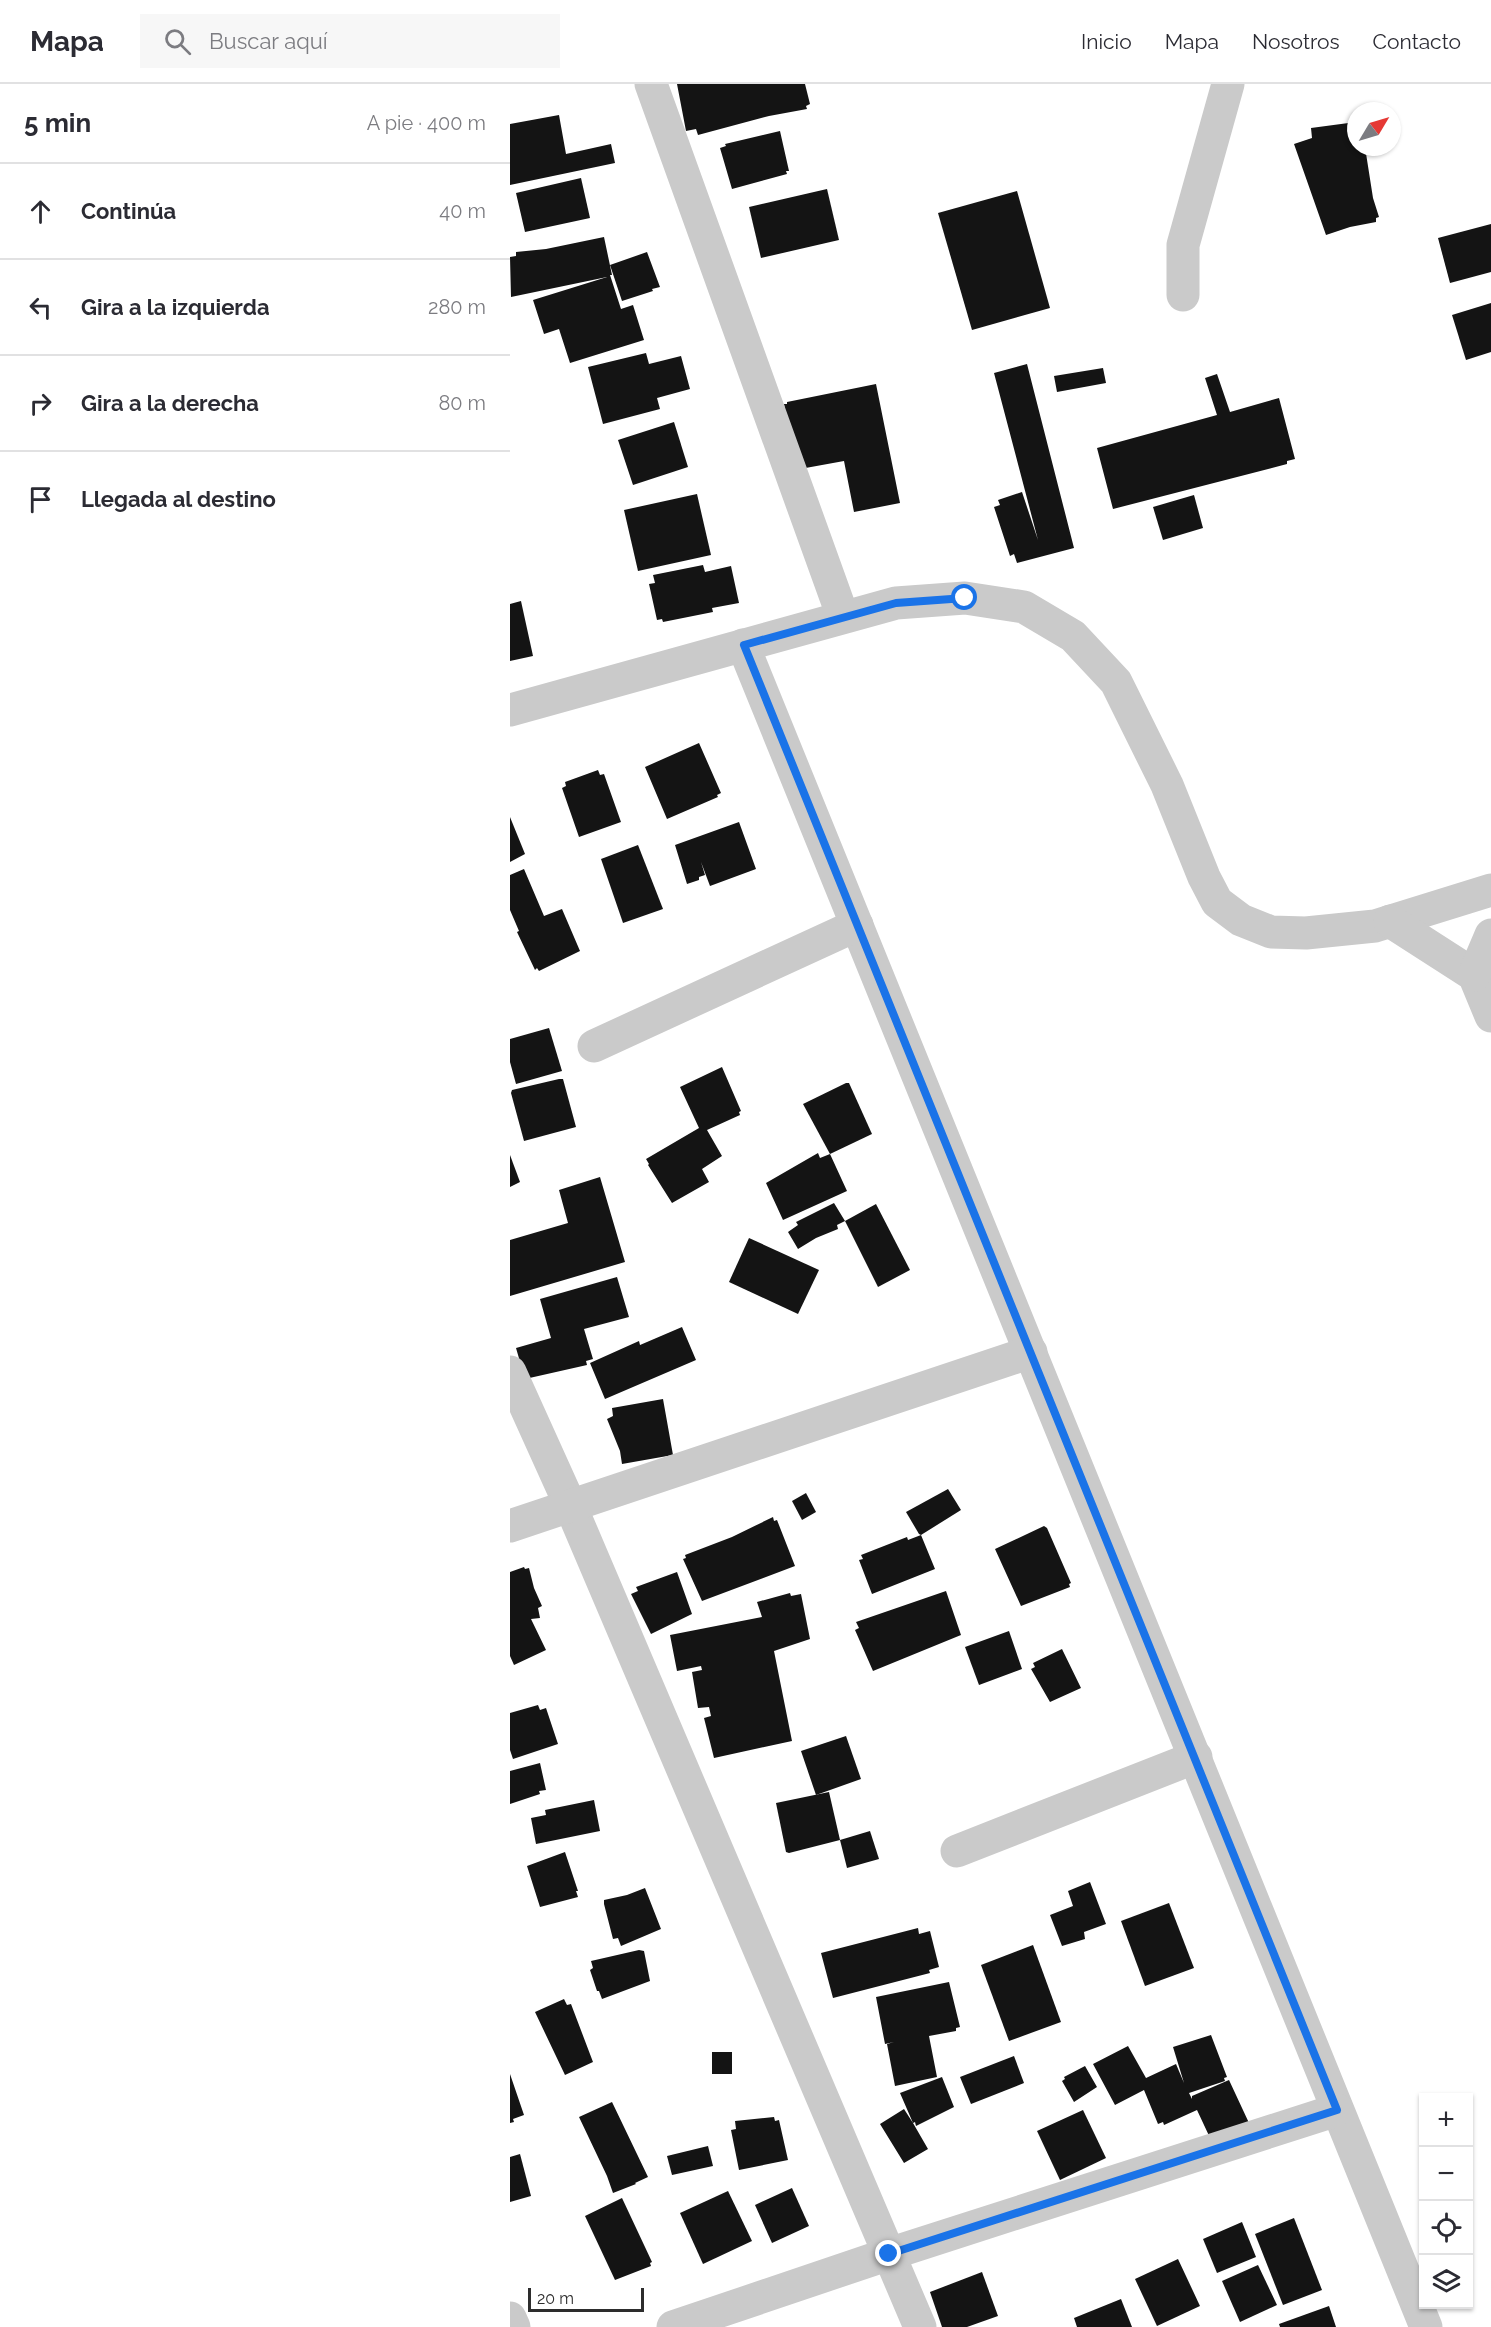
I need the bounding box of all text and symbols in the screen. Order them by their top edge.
search box [140,14,560,68]
text: Mapa [30,25,104,58]
icon: search [161,25,194,58]
text: Buscar aquí [209,28,328,54]
text: Inicio [1081,29,1132,54]
text: Mapa [1165,29,1219,54]
text: Nosotros [1252,29,1340,54]
text: Contacto [1373,29,1461,54]
north arrow [1347,102,1401,156]
text: 5 min [24,108,91,138]
text: A pie · 400 m [367,111,486,135]
icon: ahead [24,195,57,228]
text: Continúa [81,198,176,224]
text: 40 m [439,199,486,223]
icon: left [24,291,57,324]
text: Gira a la izquierda [81,294,270,320]
text: 280 m [428,295,486,319]
icon: right [24,387,57,420]
text: Gira a la derecha [81,390,259,416]
text: 80 m [438,391,486,415]
icon: arrive [24,483,57,516]
text: Llegada al destino [81,486,276,512]
route start [951,584,977,610]
map controls [1419,2093,1473,2309]
button: + [1419,2093,1473,2147]
button: − [1419,2147,1473,2201]
button: locate [1419,2201,1473,2255]
route end [875,2240,901,2266]
button: layers [1419,2255,1473,2309]
scale bar [528,2285,644,2312]
text: 20 m [537,2289,574,2308]

